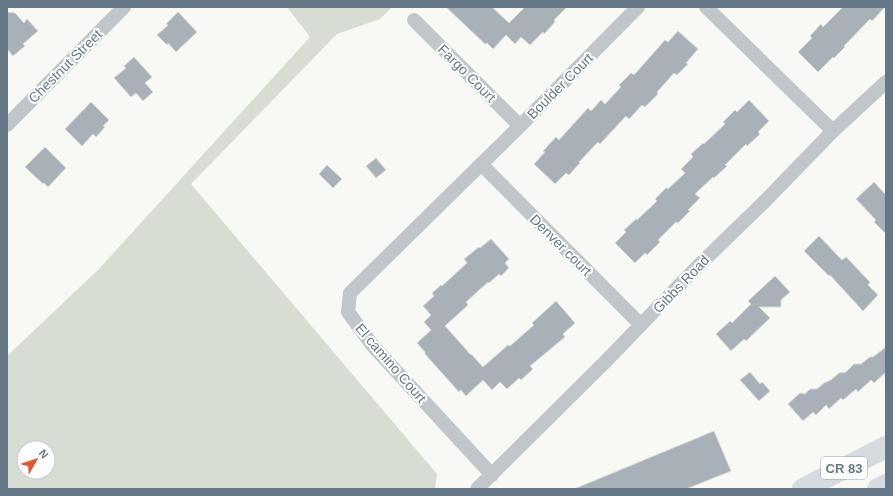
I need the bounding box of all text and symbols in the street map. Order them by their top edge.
street label: Chestnut Street [25,26,105,106]
street label: Fargo Court [435,41,499,105]
street label: Boulder Court [524,50,596,122]
street label: Denver court [527,211,595,279]
street label: Gibbs Road [650,252,712,316]
street label: El camino Court [352,320,430,406]
north arrow [16,440,56,480]
text: N [37,447,51,461]
road number: CR 83 [821,457,867,479]

